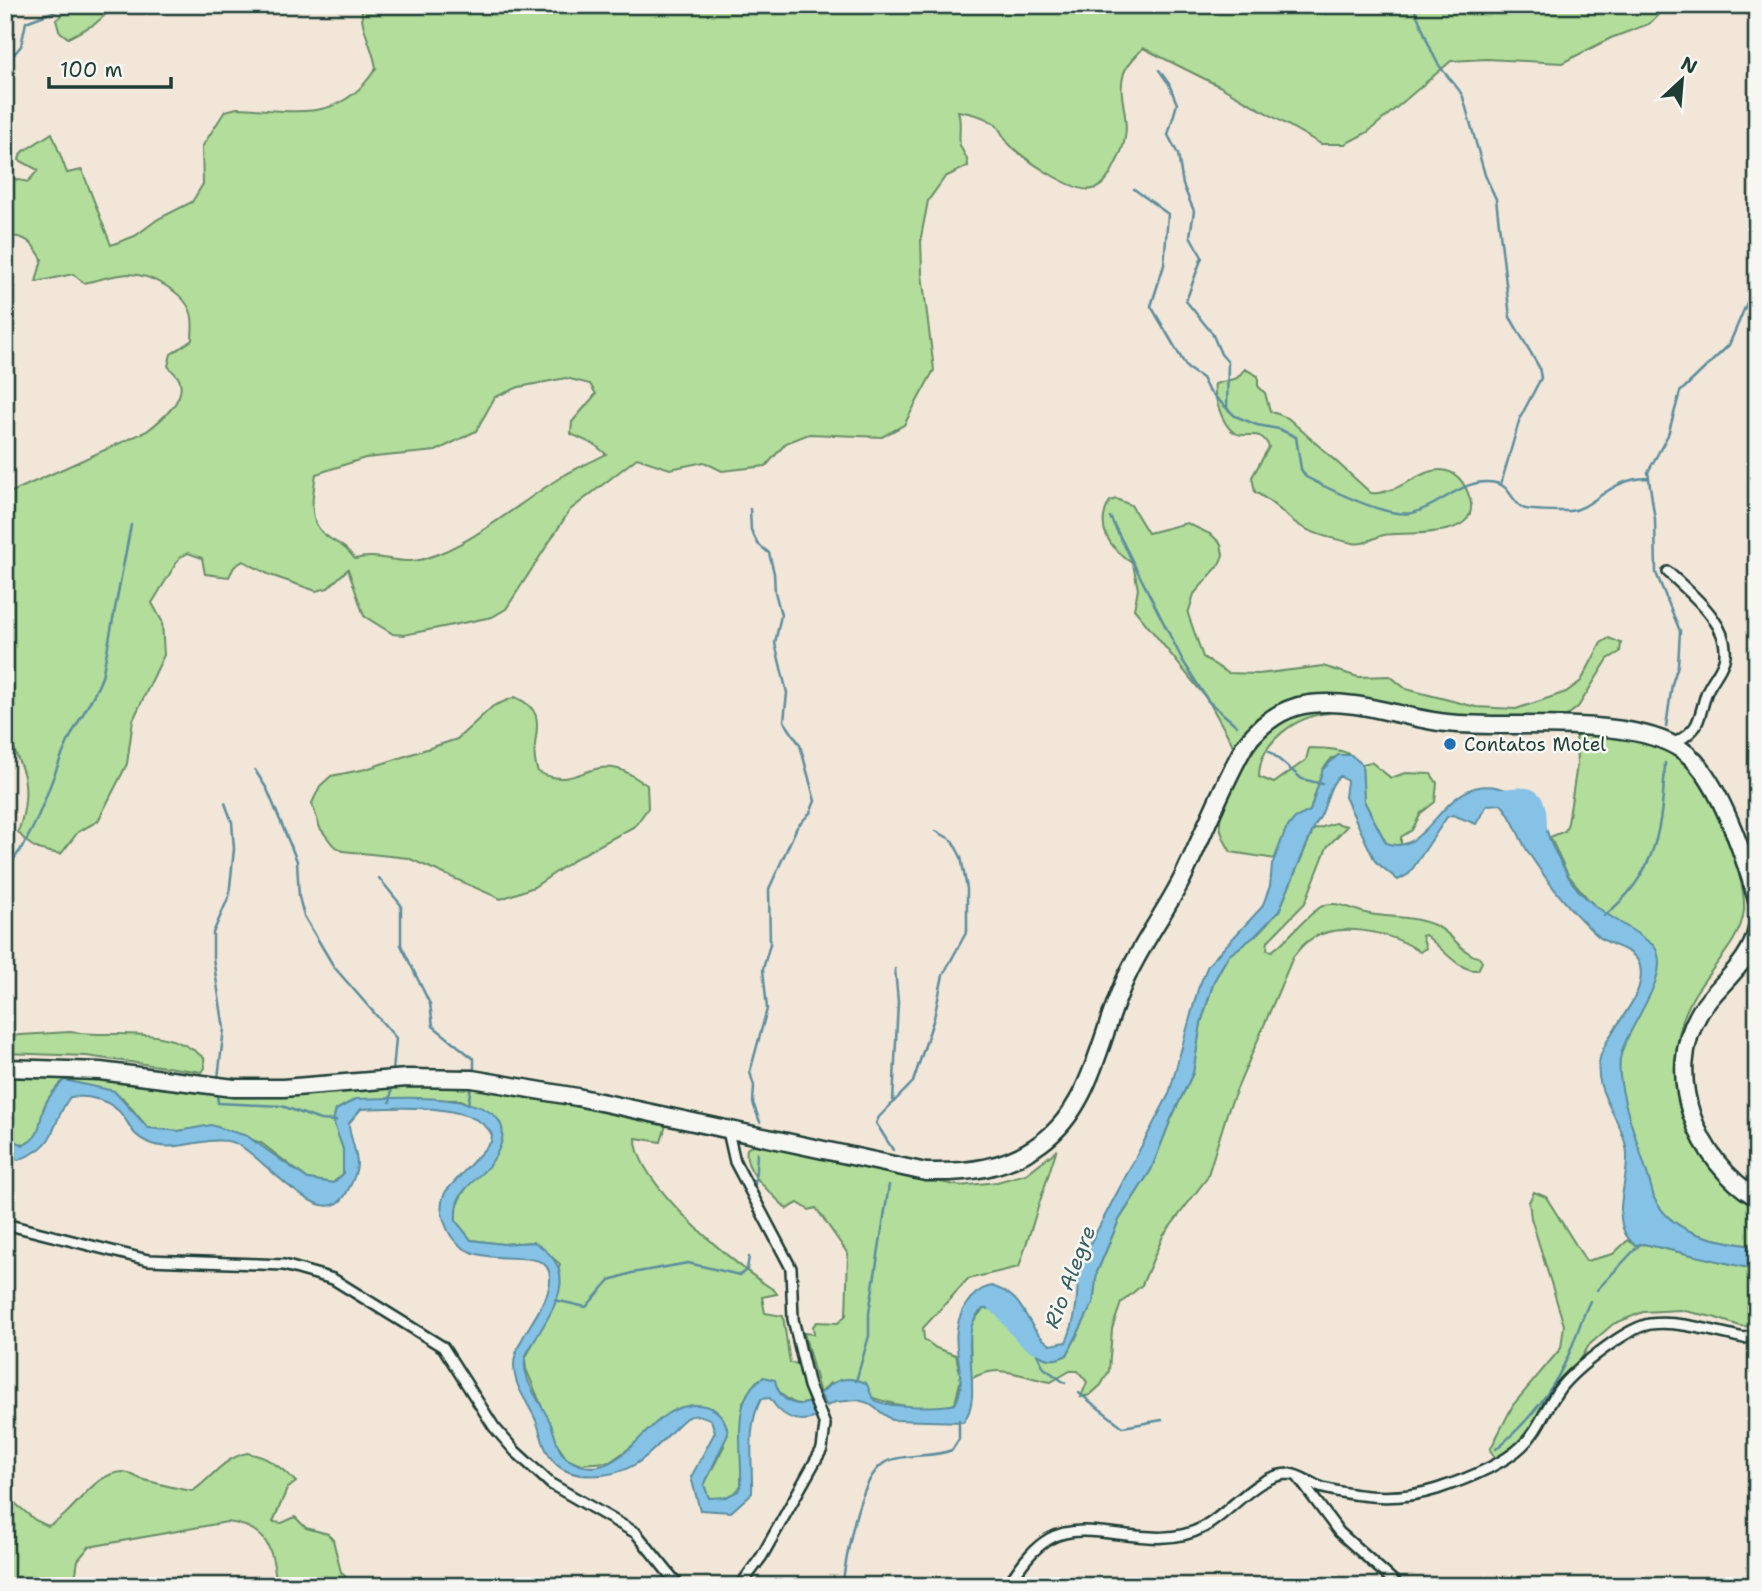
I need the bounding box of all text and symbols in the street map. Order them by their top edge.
scale bar [49,46,172,90]
north arrow [1646,46,1716,116]
text: N [1677,51,1701,80]
text: 100 m [60,56,123,84]
place label: Contatos Motel [1464,732,1606,757]
marker: Contatos Motel [1442,736,1458,752]
water label: Rio Alegre [1038,1222,1102,1332]

